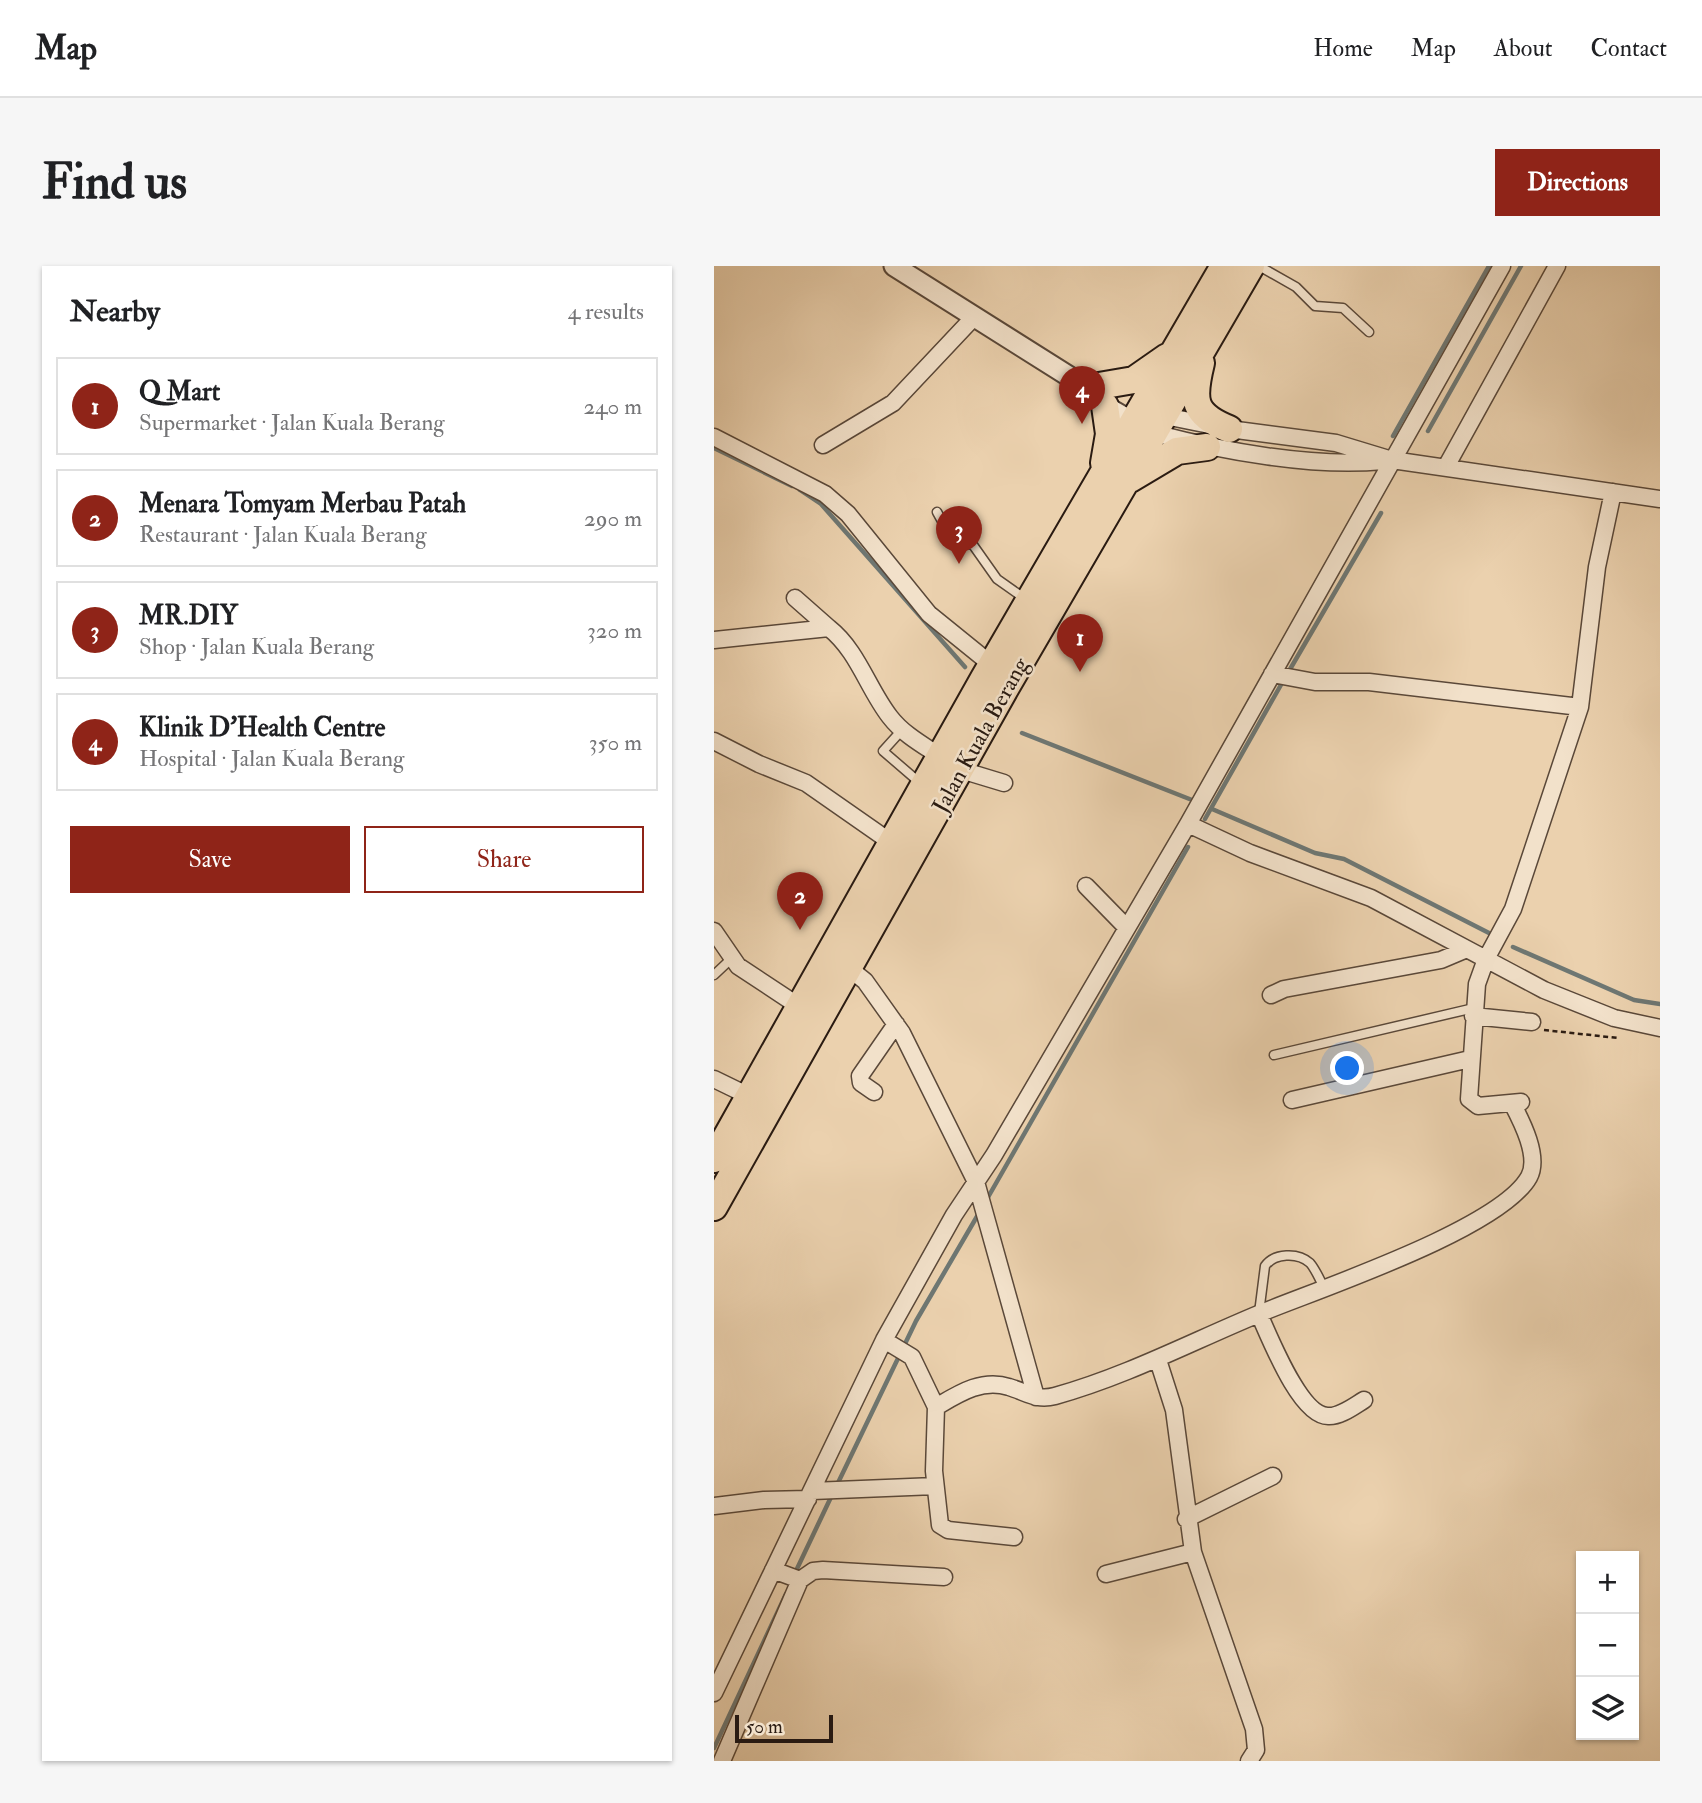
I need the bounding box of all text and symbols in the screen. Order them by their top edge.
text: Map [35,28,97,69]
text: Home [1313,33,1373,64]
text: Map [1411,33,1456,64]
text: About [1494,33,1553,64]
text: Contact [1591,33,1667,64]
button: Directions [1495,149,1660,216]
text: Find us [42,152,187,213]
text: Nearby [70,293,160,330]
text: 4 results [568,297,644,326]
pin: 4 [1059,366,1105,424]
text: Q Mart [139,376,220,408]
text: 1 [91,392,99,421]
text: 240 m [583,392,642,421]
text: Supermarket · Jalan Kuala Berang [139,408,445,437]
text: Menara Tomyam Merbau Patah [139,488,466,520]
text: 2 [89,504,101,533]
text: 290 m [584,504,642,533]
pin: 3 [936,506,982,564]
text: Restaurant · Jalan Kuala Berang [139,520,426,549]
text: MR.DIY [139,600,238,632]
pin: 1 [1057,614,1103,672]
text: 3 [91,616,99,645]
text: 320 m [587,616,642,645]
text: Shop · Jalan Kuala Berang [139,632,374,661]
street label: Jalan Kuala Berang [925,652,1035,819]
text: Klinik D'Health Centre [139,712,385,744]
text: 4 [89,728,101,757]
text: 350 m [589,728,642,757]
text: Hospital · Jalan Kuala Berang [139,744,404,773]
button: Save [70,826,350,893]
button: Share [364,826,644,893]
pin: 2 [777,872,823,930]
your location [1330,1051,1364,1085]
map controls [1576,1551,1639,1740]
button: + [1576,1551,1639,1614]
button: − [1576,1614,1639,1677]
button: layers [1576,1677,1639,1740]
scale bar [735,1712,833,1744]
text: 50 m [746,1715,783,1739]

